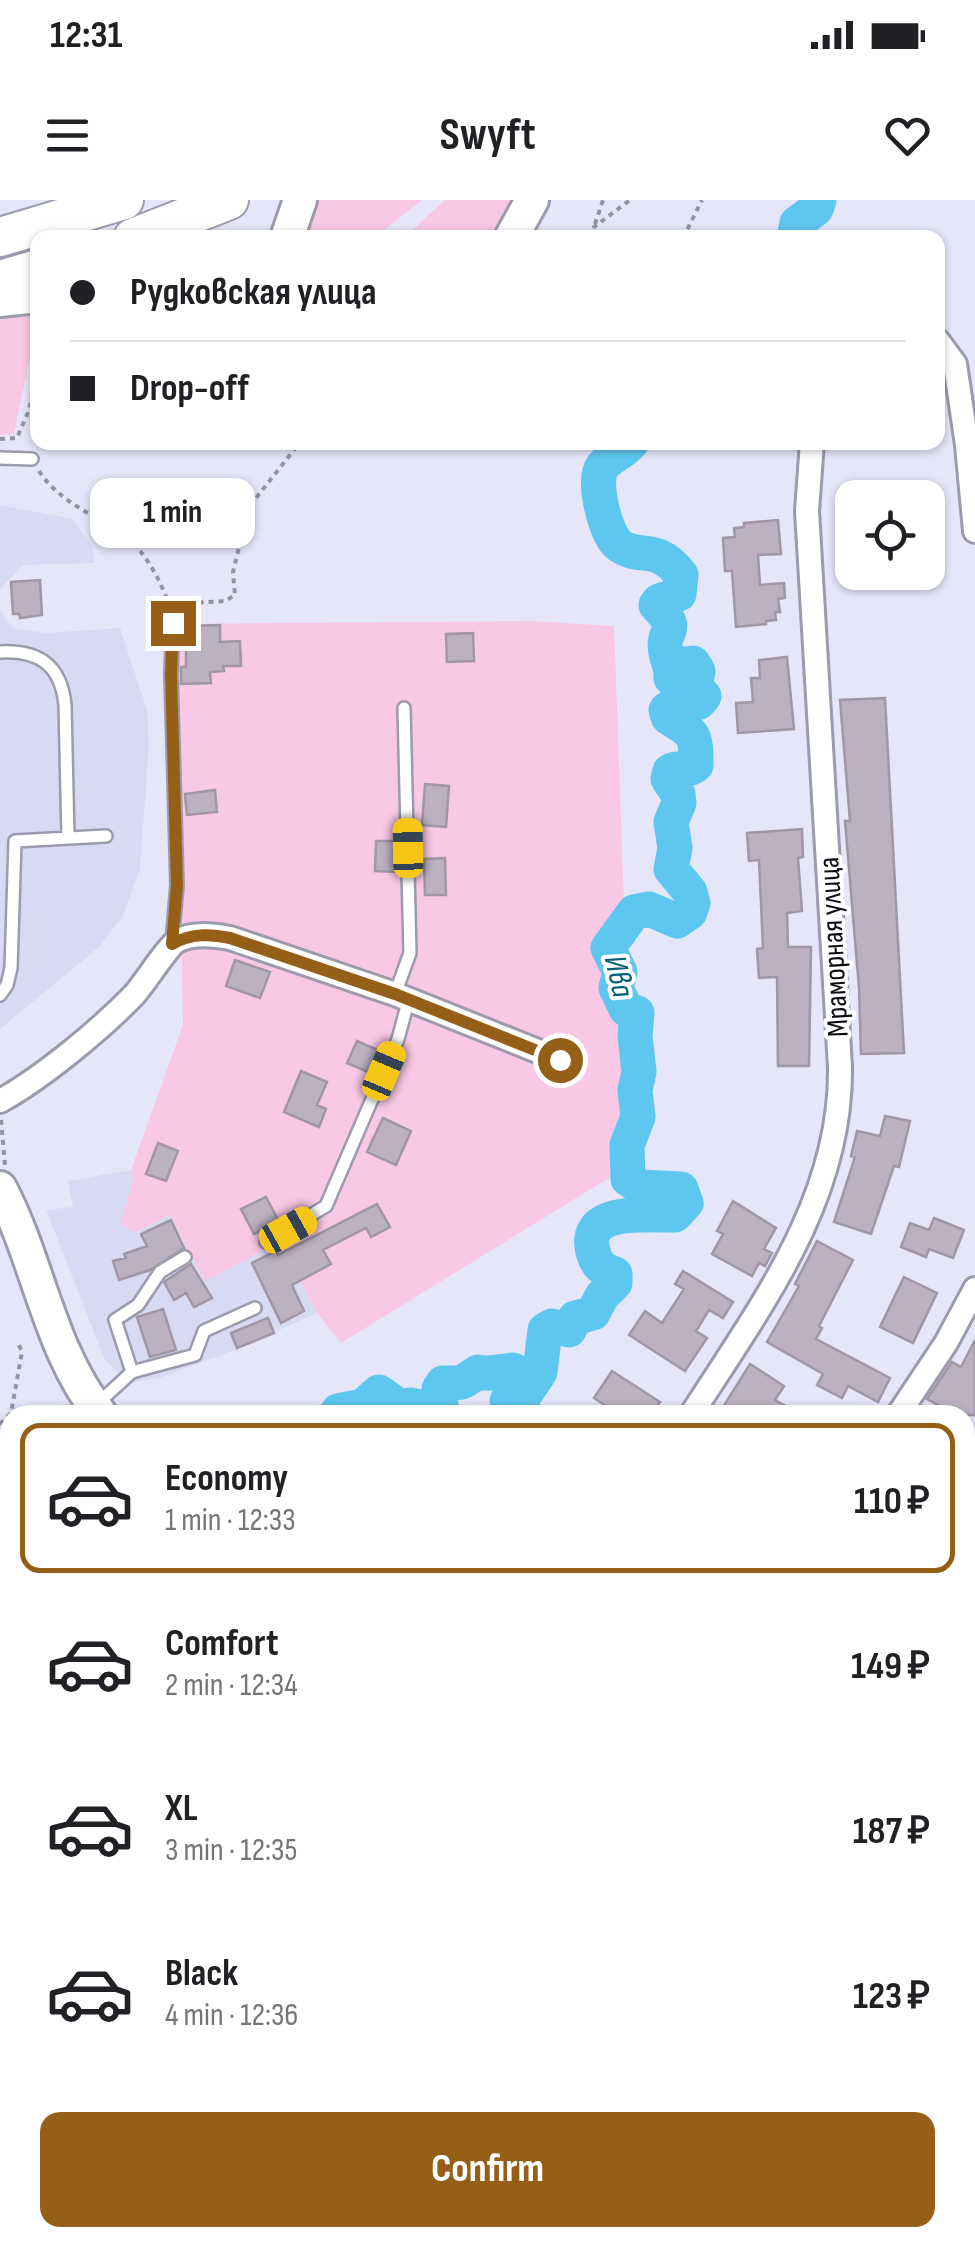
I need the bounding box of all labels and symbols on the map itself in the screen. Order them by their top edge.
callout: 1 min [90,478,256,548]
route end [151,601,196,646]
car [392,818,424,878]
street label: Мраморная улица [811,856,857,1038]
water label: Ива [595,952,642,1001]
car [358,1038,410,1104]
route start [538,1038,583,1083]
car [254,1202,322,1258]

